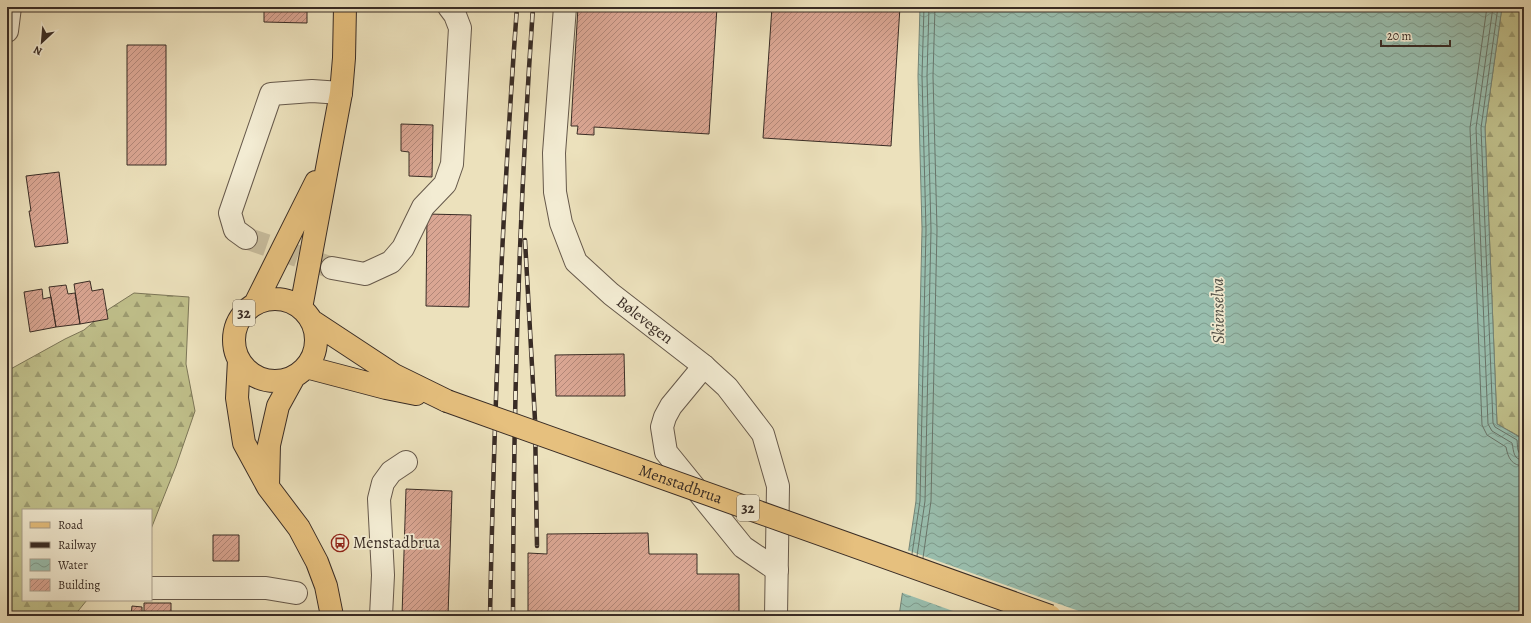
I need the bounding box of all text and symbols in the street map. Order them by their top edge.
north arrow [22,22,62,62]
scale bar [1381,22,1450,48]
text: 20 m [1387,28,1411,44]
text: N [31,42,45,59]
water label: Skienselva [1206,278,1230,344]
street label: Bølevegen [612,291,678,349]
road number: 32 [233,300,255,326]
street label: Menstadbrua [636,459,726,510]
road number: 32 [737,495,759,521]
legend [22,509,152,601]
text: Road [58,517,84,533]
place label: Menstadbrua [353,532,441,554]
bus stop icon: Menstadbrua [330,533,350,553]
text: Railway [58,537,97,553]
text: Water [57,557,88,573]
text: Building [58,577,100,593]

